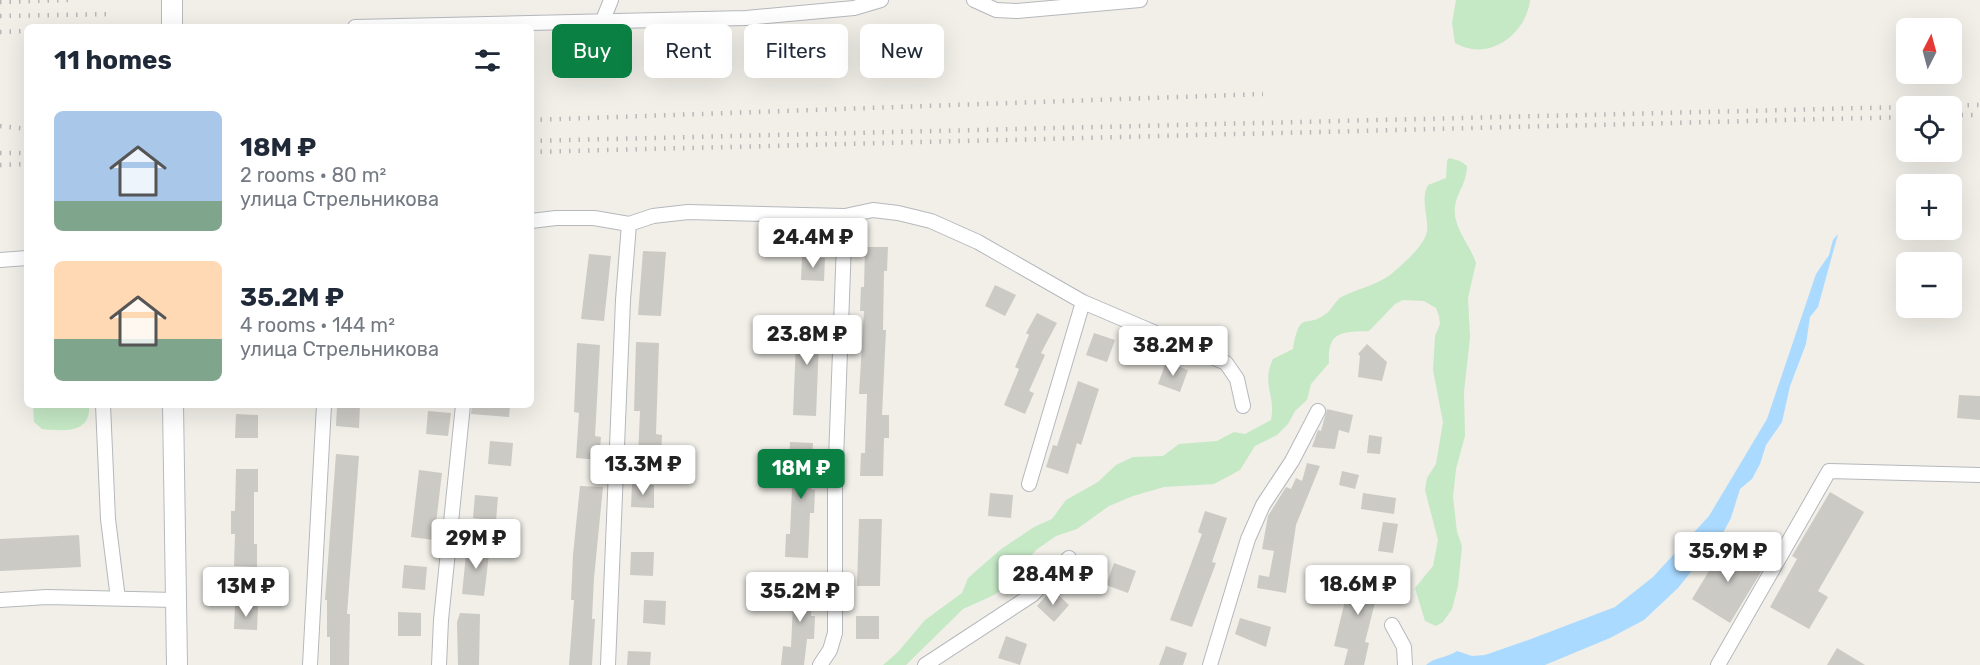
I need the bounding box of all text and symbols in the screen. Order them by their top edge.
north arrow [1896,18,1962,84]
map controls [1896,18,1962,318]
chip: Buy [552,24,632,78]
chip: Rent [644,24,732,78]
chip: Filters [744,24,848,78]
chip: New [860,24,944,78]
icon: filters [471,44,504,77]
text: 11 homes [54,45,172,76]
button: locate [1896,96,1962,162]
text: 18M ₽ [240,132,316,163]
icon: home [102,135,174,207]
text: 2 rooms · 80 m² [240,163,386,187]
button: + [1896,174,1962,240]
text: улица Стрельникова [240,187,439,211]
pin: 24.4M ₽ [758,218,868,269]
text: 24.4M ₽ [773,225,853,249]
button: − [1896,252,1962,318]
text: 35.2M ₽ [240,282,344,313]
icon: home [102,285,174,357]
text: 4 rooms · 144 m² [240,313,395,337]
pin: 23.8M ₽ [752,315,862,366]
text: 23.8M ₽ [767,322,847,346]
pin: 38.2M ₽ [1118,326,1228,377]
text: 38.2M ₽ [1133,333,1213,357]
text: улица Стрельникова [240,337,439,361]
pin: 13.3M ₽ [588,445,698,496]
pin: 18M ₽ [759,449,843,500]
text: 13.3M ₽ [604,452,682,476]
text: 18M ₽ [772,456,830,480]
pin: 29M ₽ [434,519,518,570]
text: 29M ₽ [445,526,507,550]
pin: 35.9M ₽ [1673,532,1783,583]
text: 35.9M ₽ [1689,539,1767,563]
pin: 28.4M ₽ [998,555,1108,606]
text: 28.4M ₽ [1013,562,1093,586]
pin: 18.6M ₽ [1303,565,1413,616]
pin: 13M ₽ [204,567,288,618]
pin: 35.2M ₽ [745,572,855,623]
text: 18.6M ₽ [1319,572,1397,596]
text: 13M ₽ [217,574,275,598]
text: 35.2M ₽ [760,579,840,603]

